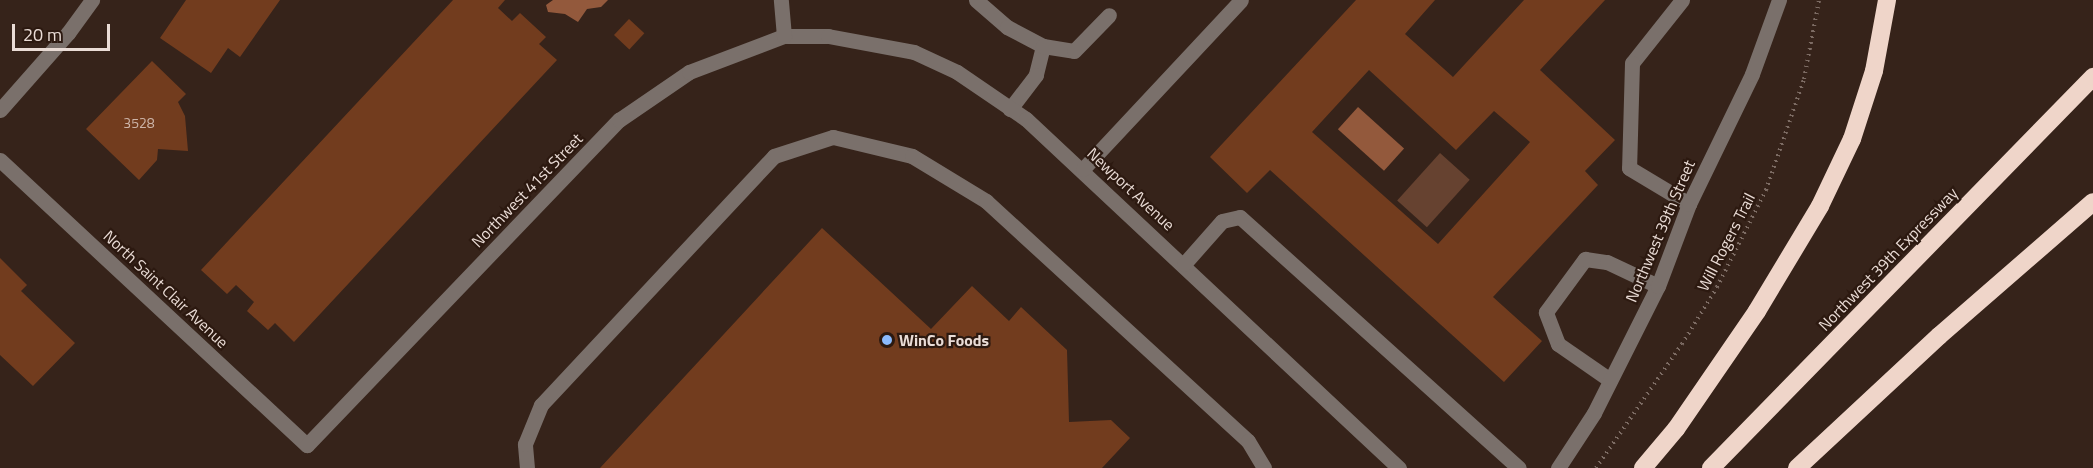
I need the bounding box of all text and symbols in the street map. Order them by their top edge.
scale bar [15,12,112,50]
text: 20 m [23,21,62,48]
house number: 3528 [123,115,155,131]
street label: Northwest 41st Street [468,129,586,251]
street label: Newport Avenue [1083,144,1179,234]
street label: Northwest 39th Street [1621,157,1699,305]
street label: Northwest 39th Expressway [1814,183,1962,335]
street label: Will Rogers Trail [1693,190,1759,294]
street label: North Saint Clair Avenue [100,226,232,352]
place label: WinCo Foods [899,330,989,350]
marker: WinCo Foods [880,333,894,347]

